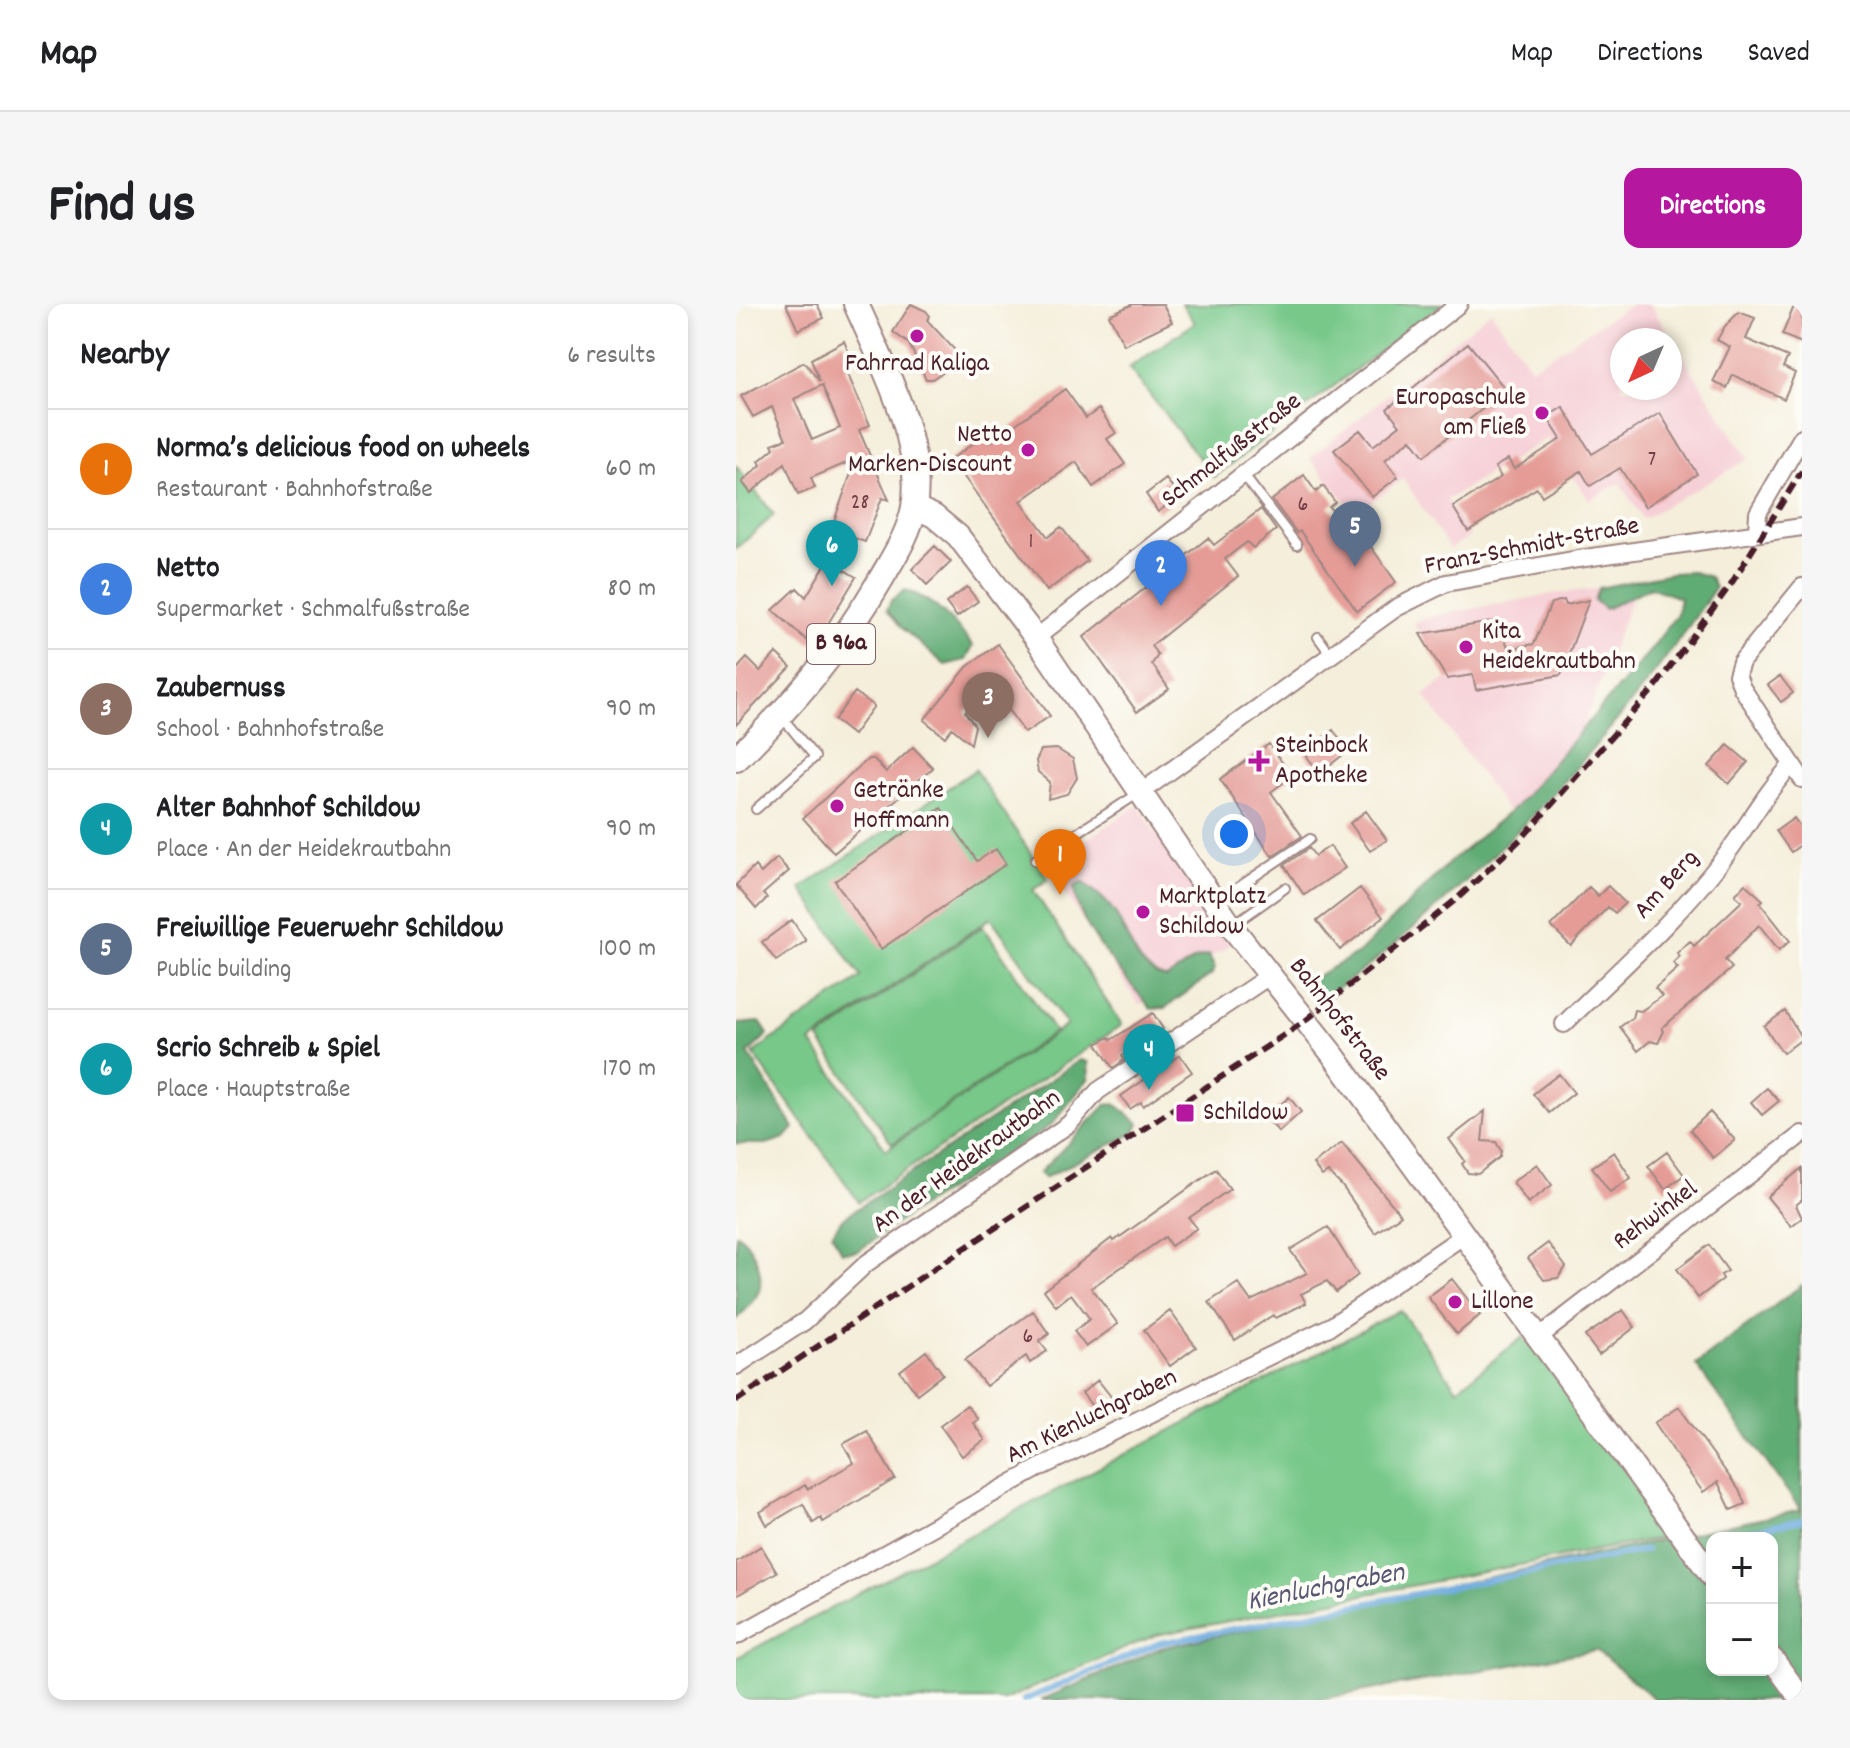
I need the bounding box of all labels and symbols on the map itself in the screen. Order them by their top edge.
marker: Fahrrad Kaliga [908,327,926,345]
north arrow [1610,328,1682,400]
place label: Fahrrad Kaliga [845,346,990,383]
place label: Europaschule am Fließ [1395,380,1526,447]
street label: Schmalfußstraße [1154,384,1310,518]
marker: Europaschule am Fließ [1533,404,1551,422]
place label: Netto Marken-Discount [848,417,1012,484]
marker: Netto Marken-Discount [1019,441,1037,459]
house number: 7 [1648,445,1656,476]
house number: 28 [851,488,869,519]
house number: 6 [1298,490,1308,521]
pin: 5 [1329,501,1381,567]
street label: Franz-Schmidt-Straße [1421,508,1643,586]
pin: 6 [806,520,858,586]
house number: 1 [1029,527,1033,558]
pin: 2 [1135,540,1187,606]
place label: Kita Heidekrautbahn [1482,614,1636,681]
road number: B 96a [807,624,875,664]
marker: Kita Heidekrautbahn [1457,638,1475,656]
pin: 3 [962,672,1014,738]
place label: Steinbock Apotheke [1275,728,1368,795]
marker: Steinbock Apotheke [1250,752,1268,770]
place label: Getränke Hoffmann [853,773,950,840]
marker: Getränke Hoffmann [828,797,846,815]
your location [1214,814,1254,854]
pin: 1 [1034,829,1086,895]
street label: Am Berg [1626,842,1708,928]
place label: Marktplatz Schildow [1159,879,1266,946]
marker: Marktplatz Schildow [1134,903,1152,921]
street label: Bahnhofstraße [1279,951,1399,1089]
pin: 4 [1123,1024,1175,1090]
street label: An der Heidekrautbahn [865,1081,1069,1243]
place label: Schildow [1203,1095,1288,1132]
marker: Schildow [1174,1102,1196,1124]
street label: Rehwinkel [1606,1172,1706,1260]
place label: Lillone [1471,1284,1534,1321]
marker: Lillone [1446,1293,1464,1311]
house number: 6 [1023,1322,1033,1353]
street label: Am Kienluchgraben [1000,1360,1184,1474]
water label: Kienluchgraben [1244,1554,1409,1624]

